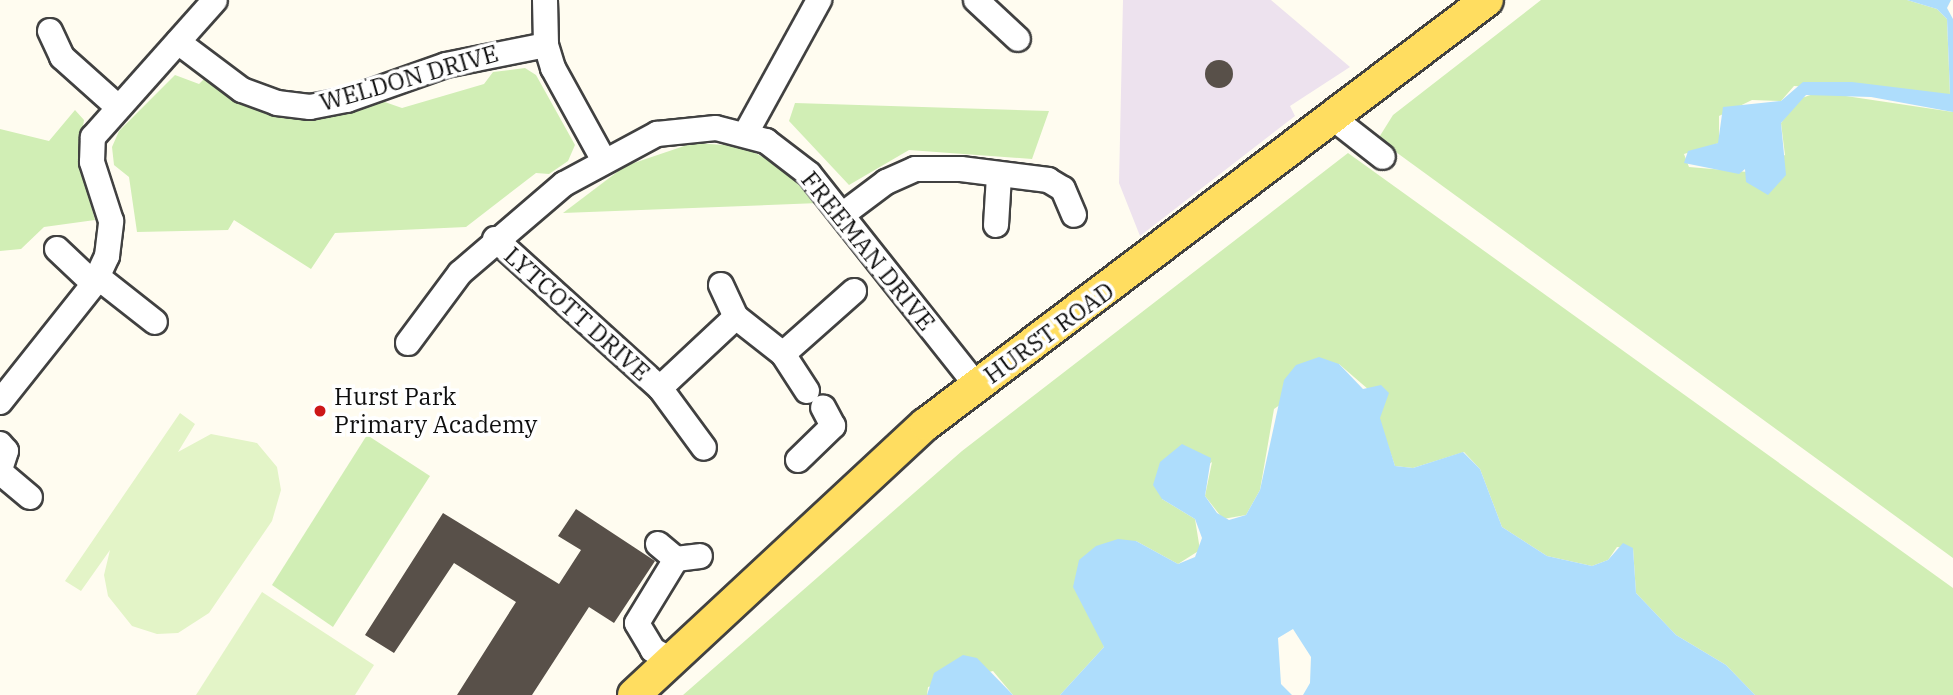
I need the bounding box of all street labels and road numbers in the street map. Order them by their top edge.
street label: WELDON DRIVE [317,39,501,117]
street label: FREEMAN DRIVE [795,166,941,336]
street label: LYTCOTT DRIVE [498,241,656,387]
street label: HURST ROAD [978,276,1120,390]

